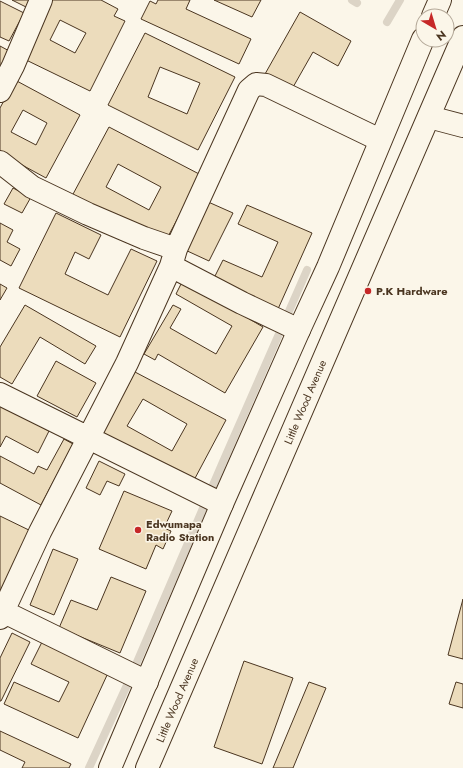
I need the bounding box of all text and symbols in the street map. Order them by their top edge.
north arrow [415,8,455,48]
text: N [433,27,450,45]
place label: P.K Hardware [376,283,447,299]
marker: P.K Hardware [363,286,373,296]
street label: Little Wood Avenue [280,357,330,447]
place label: Edwumapa Radio Station [146,516,214,545]
marker: Edwumapa Radio Station [133,525,143,535]
street label: Little Wood Avenue [152,655,202,745]

